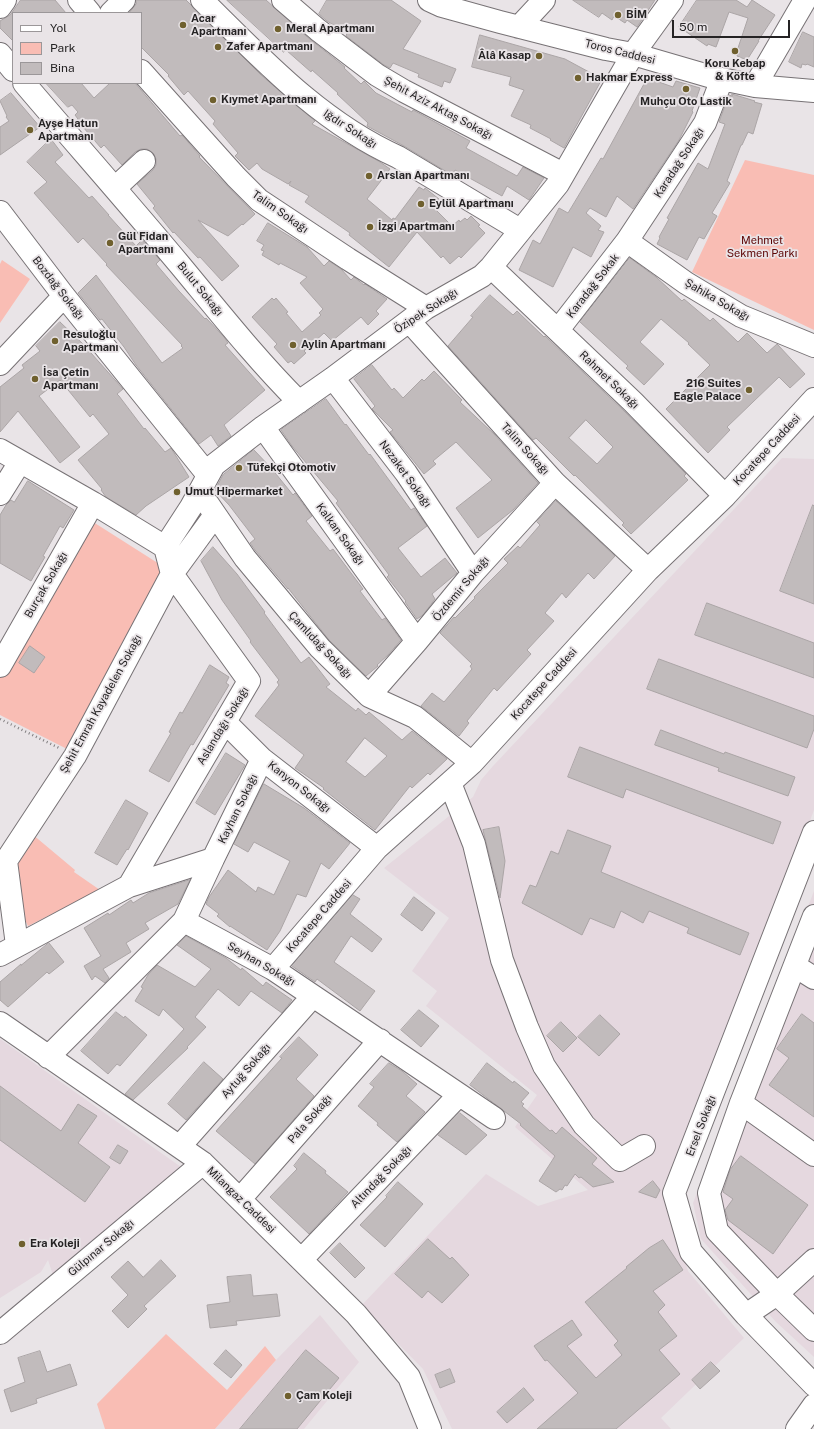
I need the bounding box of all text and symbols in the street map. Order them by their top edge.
place label: BİM [626,8,647,22]
marker: BİM [613,10,623,20]
legend [12,12,142,84]
place label: Acar Apartmanı [191,12,246,38]
scale bar [674,12,792,38]
marker: Acar Apartmanı [178,20,188,30]
text: 50 m [679,20,707,34]
text: Yol [50,21,67,35]
place label: Meral Apartmanı [286,22,374,36]
marker: Meral Apartmanı [273,24,283,34]
street label: Toros Caddesi [584,37,656,67]
place label: Zafer Apartmanı [226,40,313,54]
text: Park [50,41,76,55]
marker: Zafer Apartmanı [213,42,223,52]
marker: Koru Kebap & Köfte [730,46,740,56]
place label: Âlâ Kasap [478,49,531,63]
marker: Âlâ Kasap [534,51,544,61]
place label: Koru Kebap & Köfte [705,57,765,83]
text: Bina [50,61,75,75]
place label: Hakmar Express [586,71,673,85]
marker: Hakmar Express [573,73,583,83]
street label: Şehit Aziz Aktaş Sokağı [381,74,495,142]
marker: Muhçu Oto Lastik [681,84,691,94]
place label: Kıymet Apartmanı [221,93,316,107]
marker: Kıymet Apartmanı [208,95,218,105]
place label: Muhçu Oto Lastik [640,95,732,109]
street label: Iğdır Sokağı [321,107,379,151]
place label: Ayşe Hatun Apartmanı [38,117,98,143]
marker: Ayşe Hatun Apartmanı [25,125,35,135]
street label: Karadağ Sokağı [651,125,707,201]
place label: Arslan Apartmanı [377,169,470,183]
marker: Arslan Apartmanı [364,171,374,181]
street label: Talim Sokağı [249,188,311,236]
place label: Eylül Apartmanı [429,197,514,211]
marker: Eylül Apartmanı [416,199,426,209]
place label: İzgi Apartmanı [378,220,455,234]
marker: İzgi Apartmanı [365,222,375,232]
place label: Gül Fidan Apartmanı [118,230,173,256]
park label: Mehmet Sekmen Parkı [727,234,797,260]
marker: Gül Fidan Apartmanı [105,238,115,248]
street label: Karadağ Sokak [564,251,622,321]
street label: Bozdağ Sokağı [29,254,87,322]
street label: Bulut Sokağı [174,259,226,319]
street label: Şahika Sokağı [682,276,752,324]
street label: Özipek Sokağı [392,286,460,336]
place label: Resuloğlu Apartmanı [63,328,118,354]
marker: Resuloğlu Apartmanı [50,336,60,346]
place label: Aylin Apartmanı [301,338,385,352]
marker: Aylin Apartmanı [288,340,298,350]
street label: Rahmet Sokağı [577,348,641,412]
place label: İsa Çetin Apartmanı [43,366,98,392]
marker: İsa Çetin Apartmanı [30,374,40,384]
place label: 216 Suites Eagle Palace [673,377,741,403]
marker: 216 Suites Eagle Palace [744,385,754,395]
street label: Kocatepe Caddesi [731,412,803,488]
street label: Talim Sokağı [498,420,552,478]
street label: Nezaket Sokağı [376,438,434,510]
place label: Tüfekçi Otomotiv [247,461,336,475]
marker: Tüfekçi Otomotiv [234,463,244,473]
place label: Umut Hipermarket [185,485,283,499]
marker: Umut Hipermarket [172,487,182,497]
street label: Kalkan Sokağı [313,501,367,567]
street label: Burçak Sokağı [22,550,70,620]
street label: Özdemir Sokağı [430,554,492,624]
street label: Çamlıdağ Sokağı [286,609,354,681]
street label: Şehit Emrah Kayadelen Sokağı [57,632,145,776]
street label: Kocatepe Caddesi [508,645,580,723]
street label: Aslandağı Sokağı [194,684,252,768]
street label: Kanyon Sokağı [265,758,333,816]
street label: Kayhan Sokağı [215,772,261,846]
street label: Kocatepe Caddesi [284,877,354,955]
street label: Seyhan Sokağı [225,939,297,989]
street label: Aytuğ Sokağı [219,1041,273,1101]
street label: Pala Sokağı [285,1092,335,1146]
street label: Ersel Sokağı [683,1094,719,1158]
street label: Altındağ Sokağı [348,1143,414,1211]
street label: Milangaz Caddesi [204,1164,278,1236]
street label: Gülpınar Sokağı [65,1217,137,1279]
place label: Era Koleji [30,1237,80,1251]
marker: Era Koleji [17,1239,27,1249]
place label: Çam Koleji [296,1389,352,1403]
marker: Çam Koleji [283,1391,293,1401]

